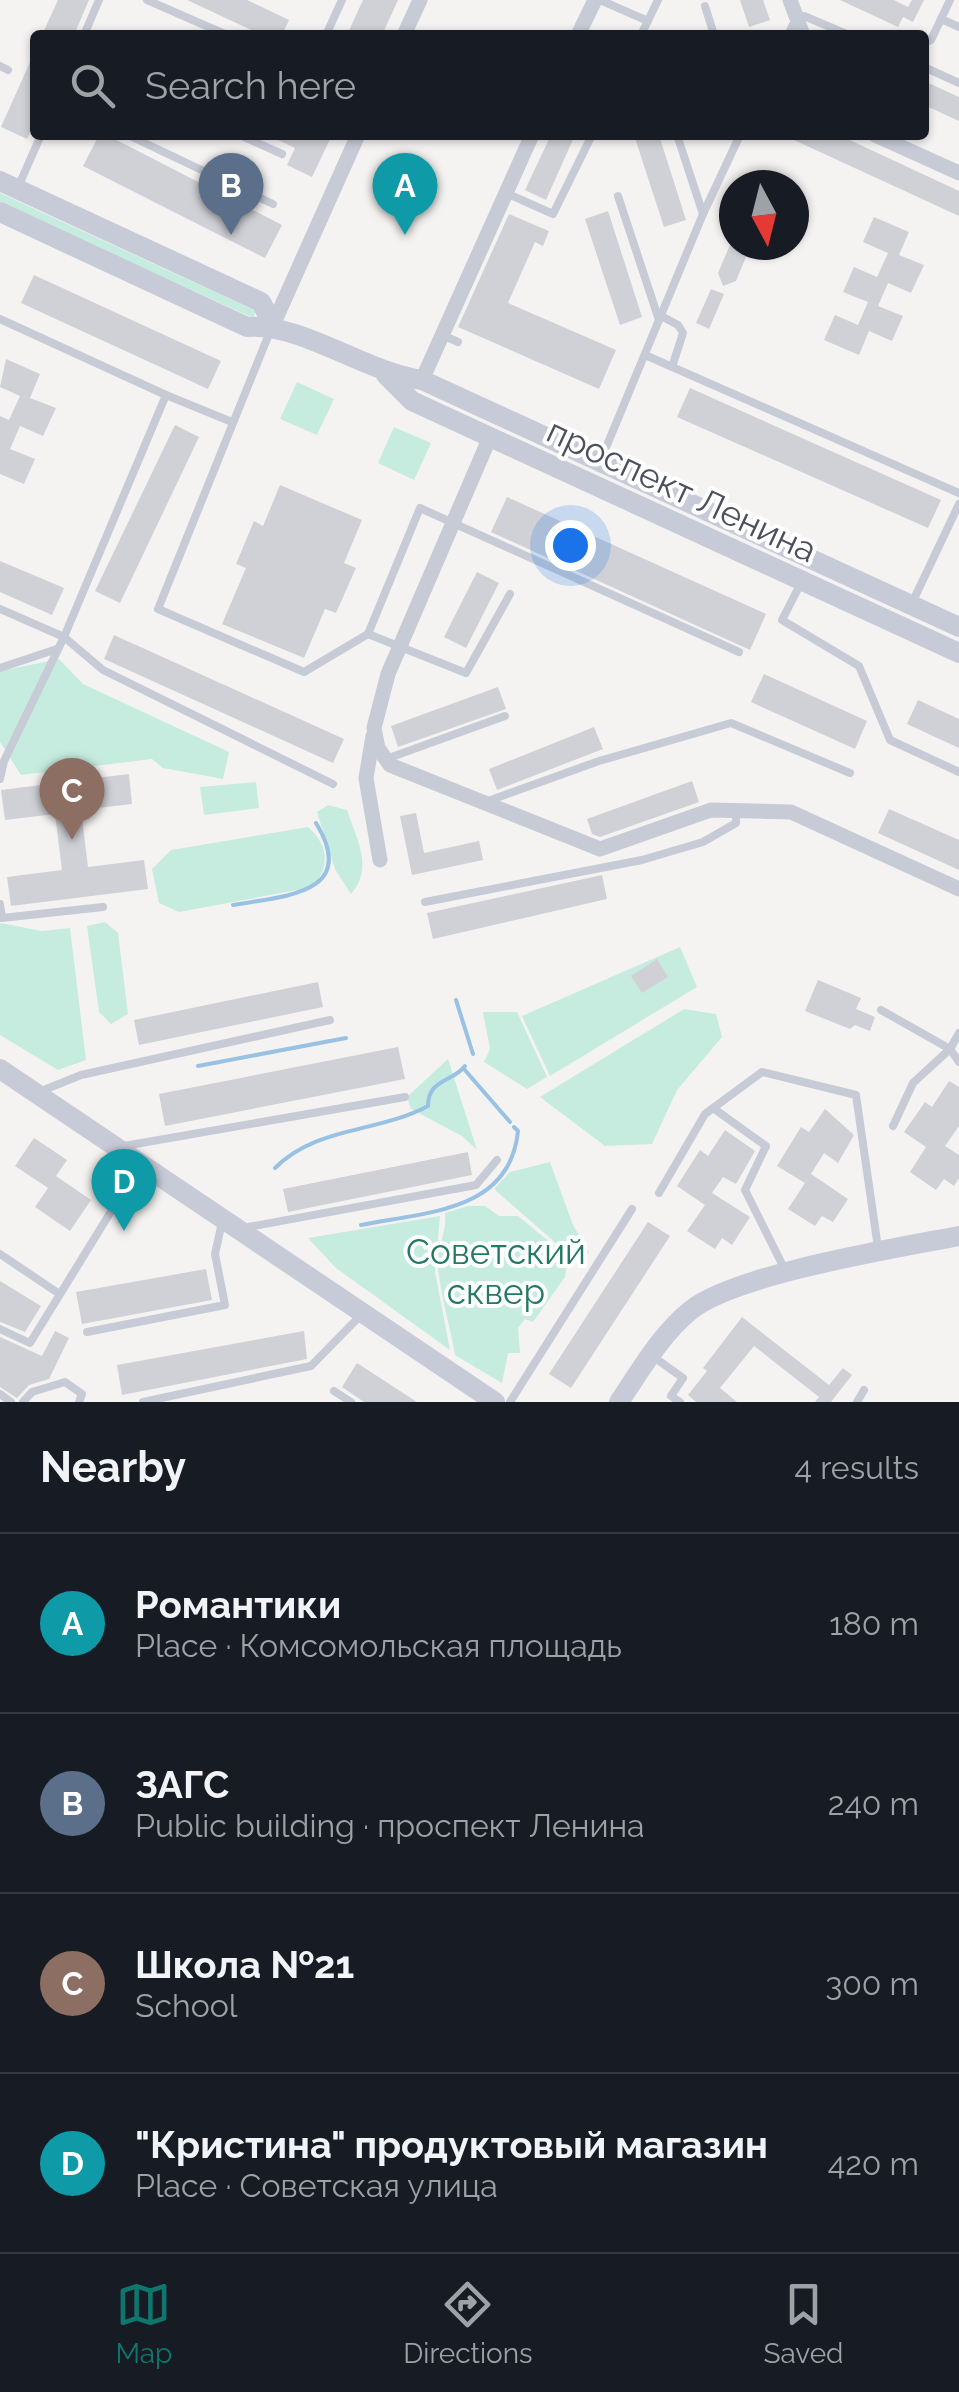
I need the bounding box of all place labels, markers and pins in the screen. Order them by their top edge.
pin: B [198,152,264,235]
pin: A [372,152,438,235]
pin: C [40,758,104,840]
pin: D [92,1148,156,1231]

